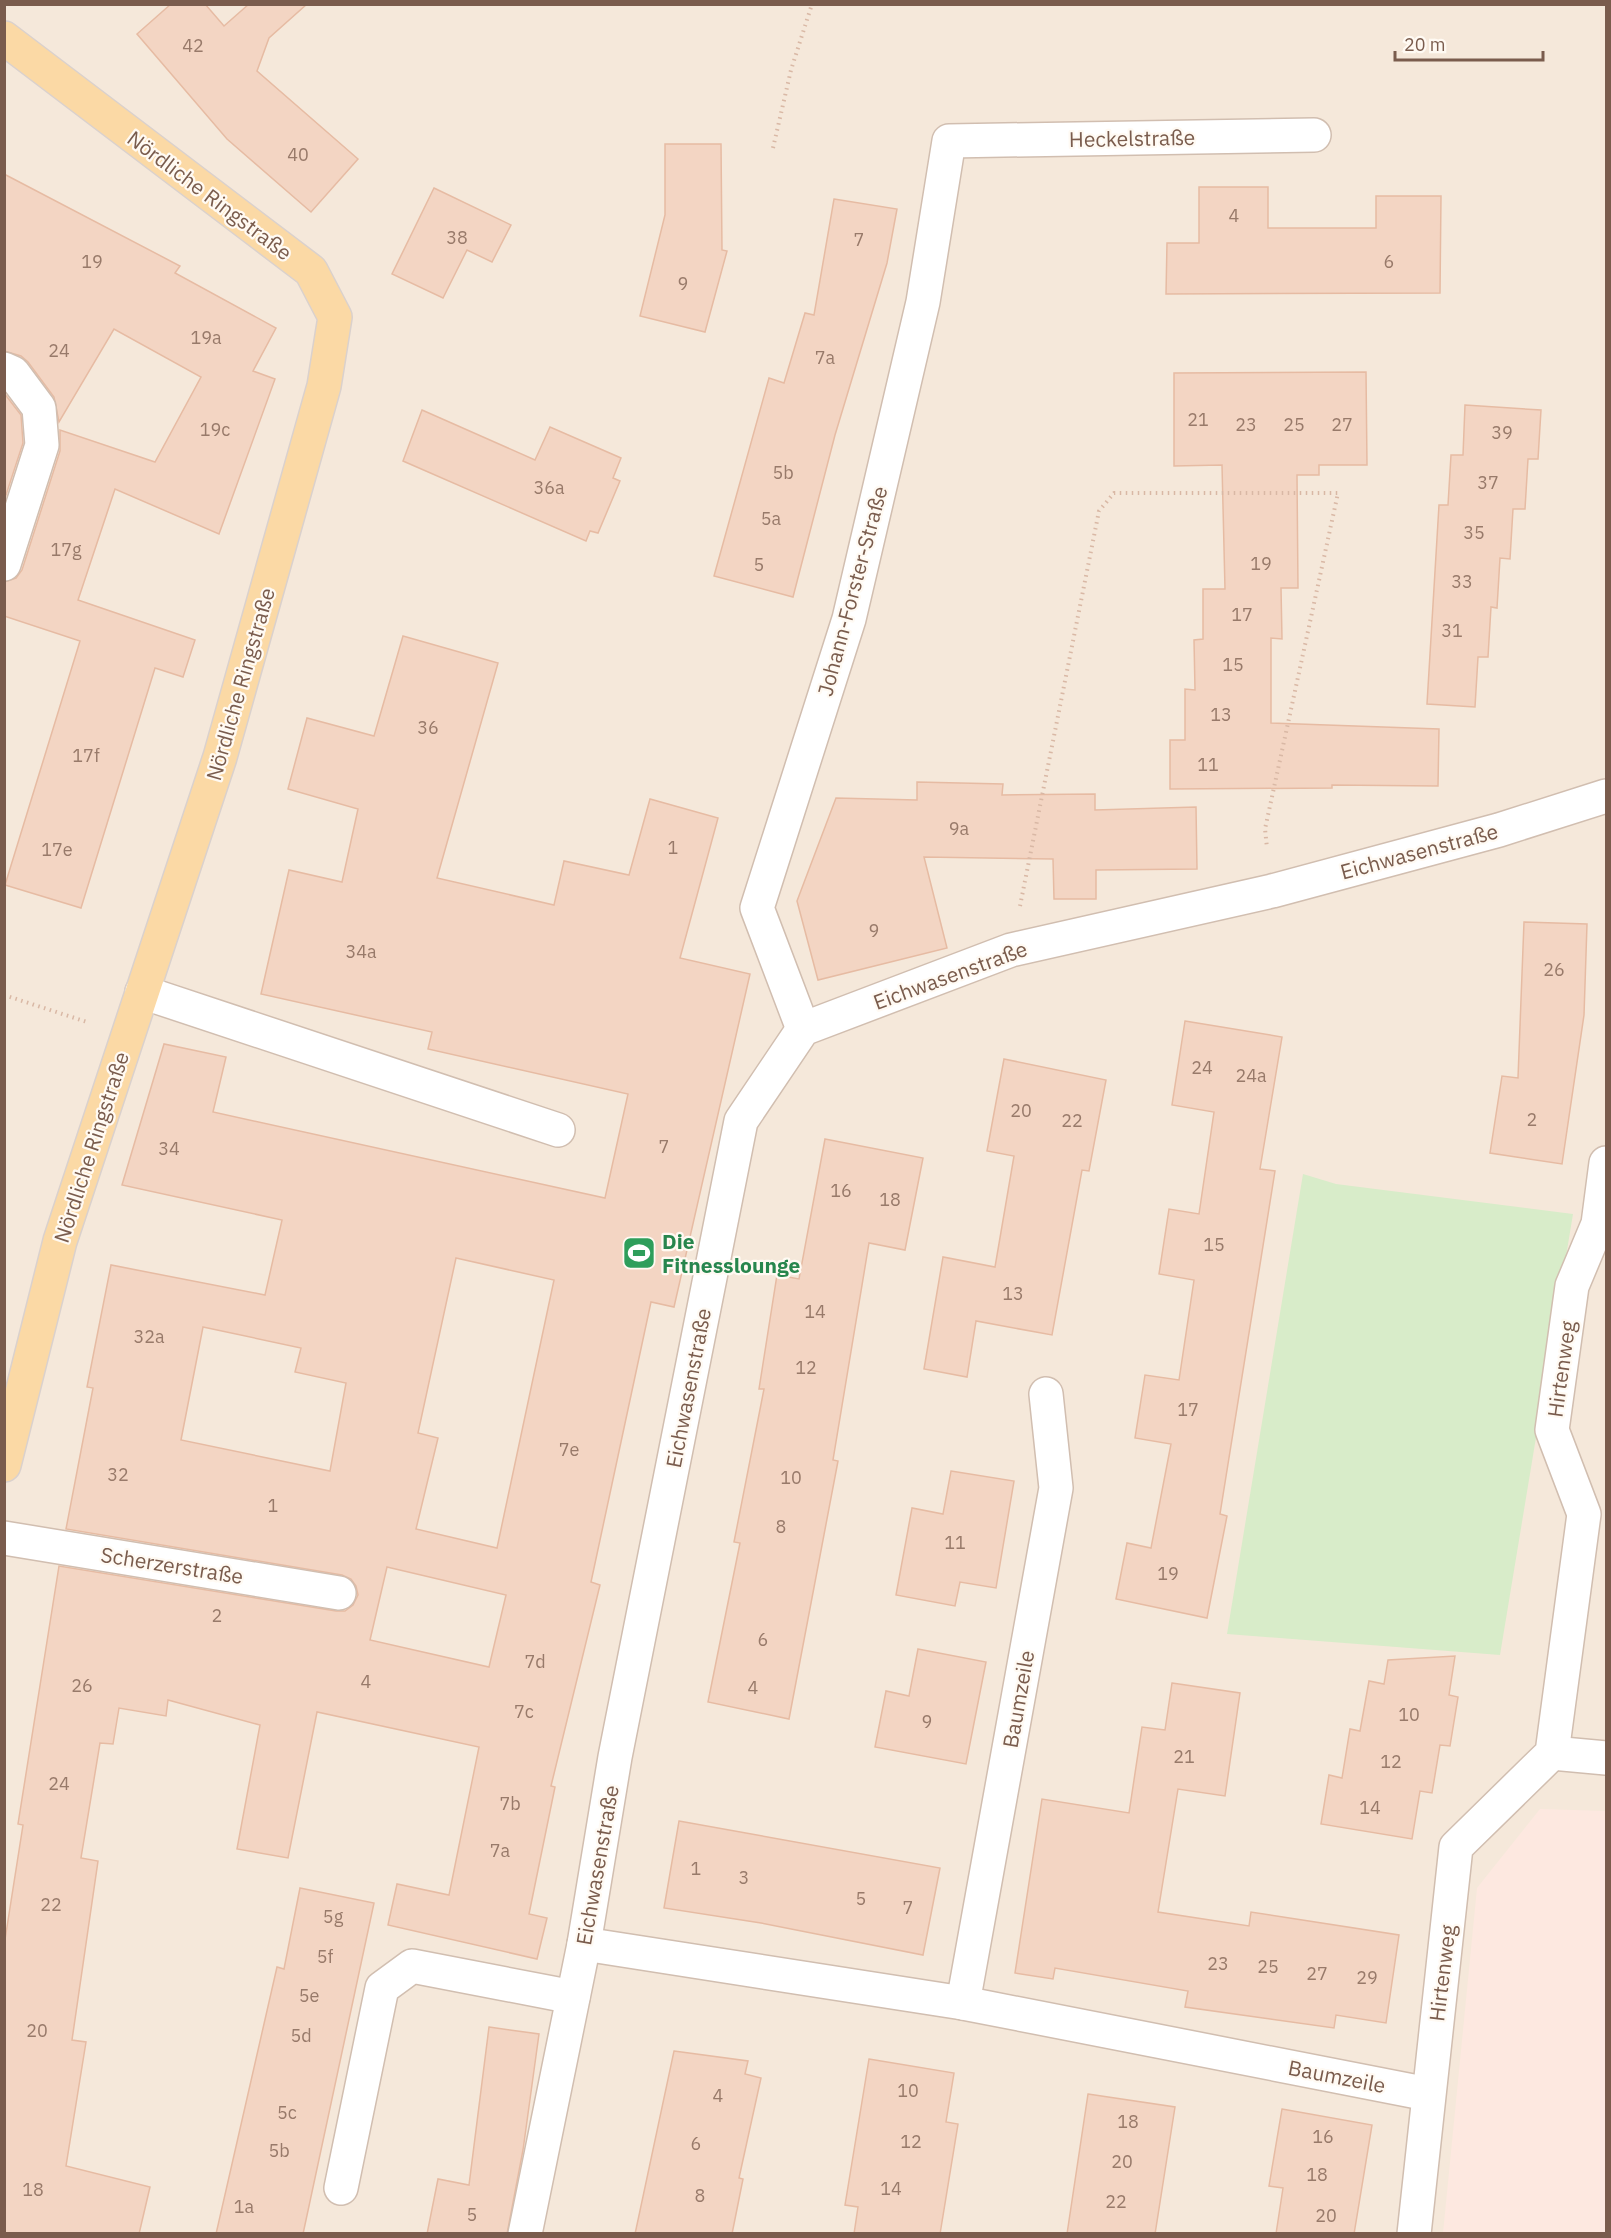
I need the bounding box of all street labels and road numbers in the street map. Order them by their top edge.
street label: Heckelstraße [1069,123,1195,153]
street label: Nördliche Ringstraße [122,124,298,266]
street label: Johann-Forster-Straße [811,483,893,699]
street label: Nördliche Ringstraße [199,584,281,784]
street label: Eichwasenstraße [1337,817,1501,885]
street label: Eichwasenstraße [869,934,1031,1016]
street label: Nördliche Ringstraße [47,1048,135,1246]
street label: Eichwasenstraße [659,1306,717,1470]
street label: Hirtenweg [1540,1319,1582,1419]
street label: Scherzerstraße [99,1540,245,1590]
street label: Baumzeile [996,1648,1040,1750]
street label: Eichwasenstraße [569,1783,625,1947]
street label: Hirtenweg [1422,1923,1462,2023]
street label: Baumzeile [1286,2053,1388,2099]

